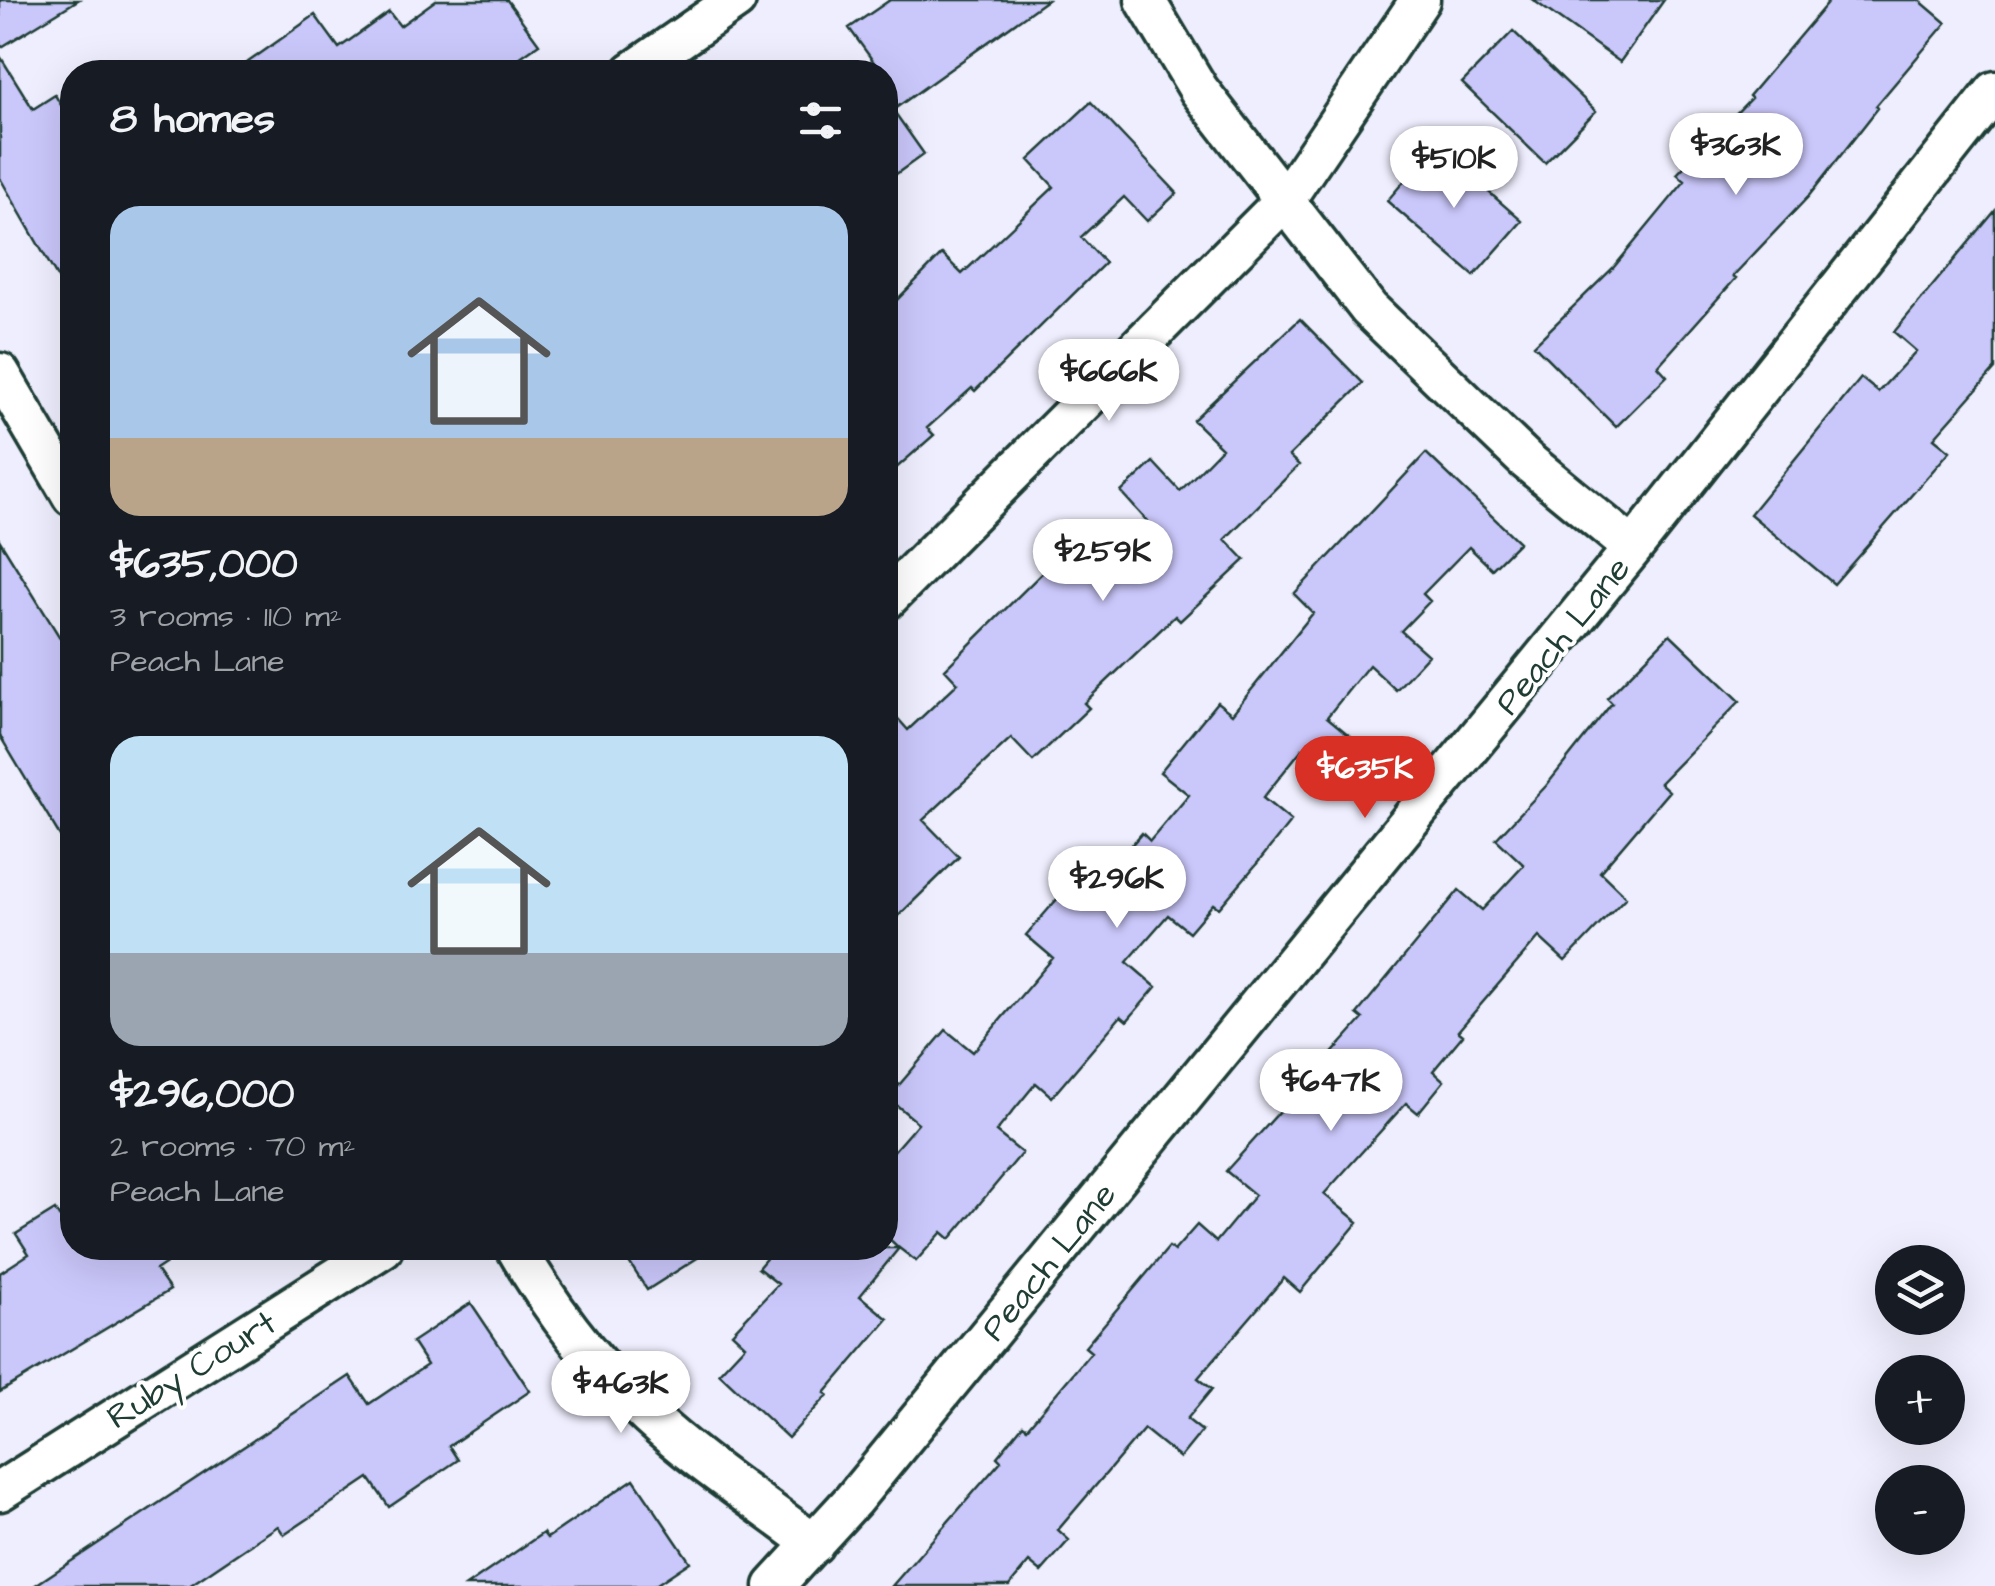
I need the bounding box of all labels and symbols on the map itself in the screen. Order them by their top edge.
pin: $363K [1666,113,1806,198]
pin: $510K [1384,126,1524,211]
pin: $666K [1039,339,1179,424]
pin: $259K [1033,519,1173,604]
street label: Peach Lane [1484,546,1642,726]
pin: $635K [1295,736,1435,821]
pin: $296K [1047,846,1187,931]
pin: $647K [1261,1049,1401,1134]
street label: Peach Lane [970,1172,1128,1352]
street label: Ruby Court [98,1299,286,1443]
pin: $463K [551,1351,691,1436]

